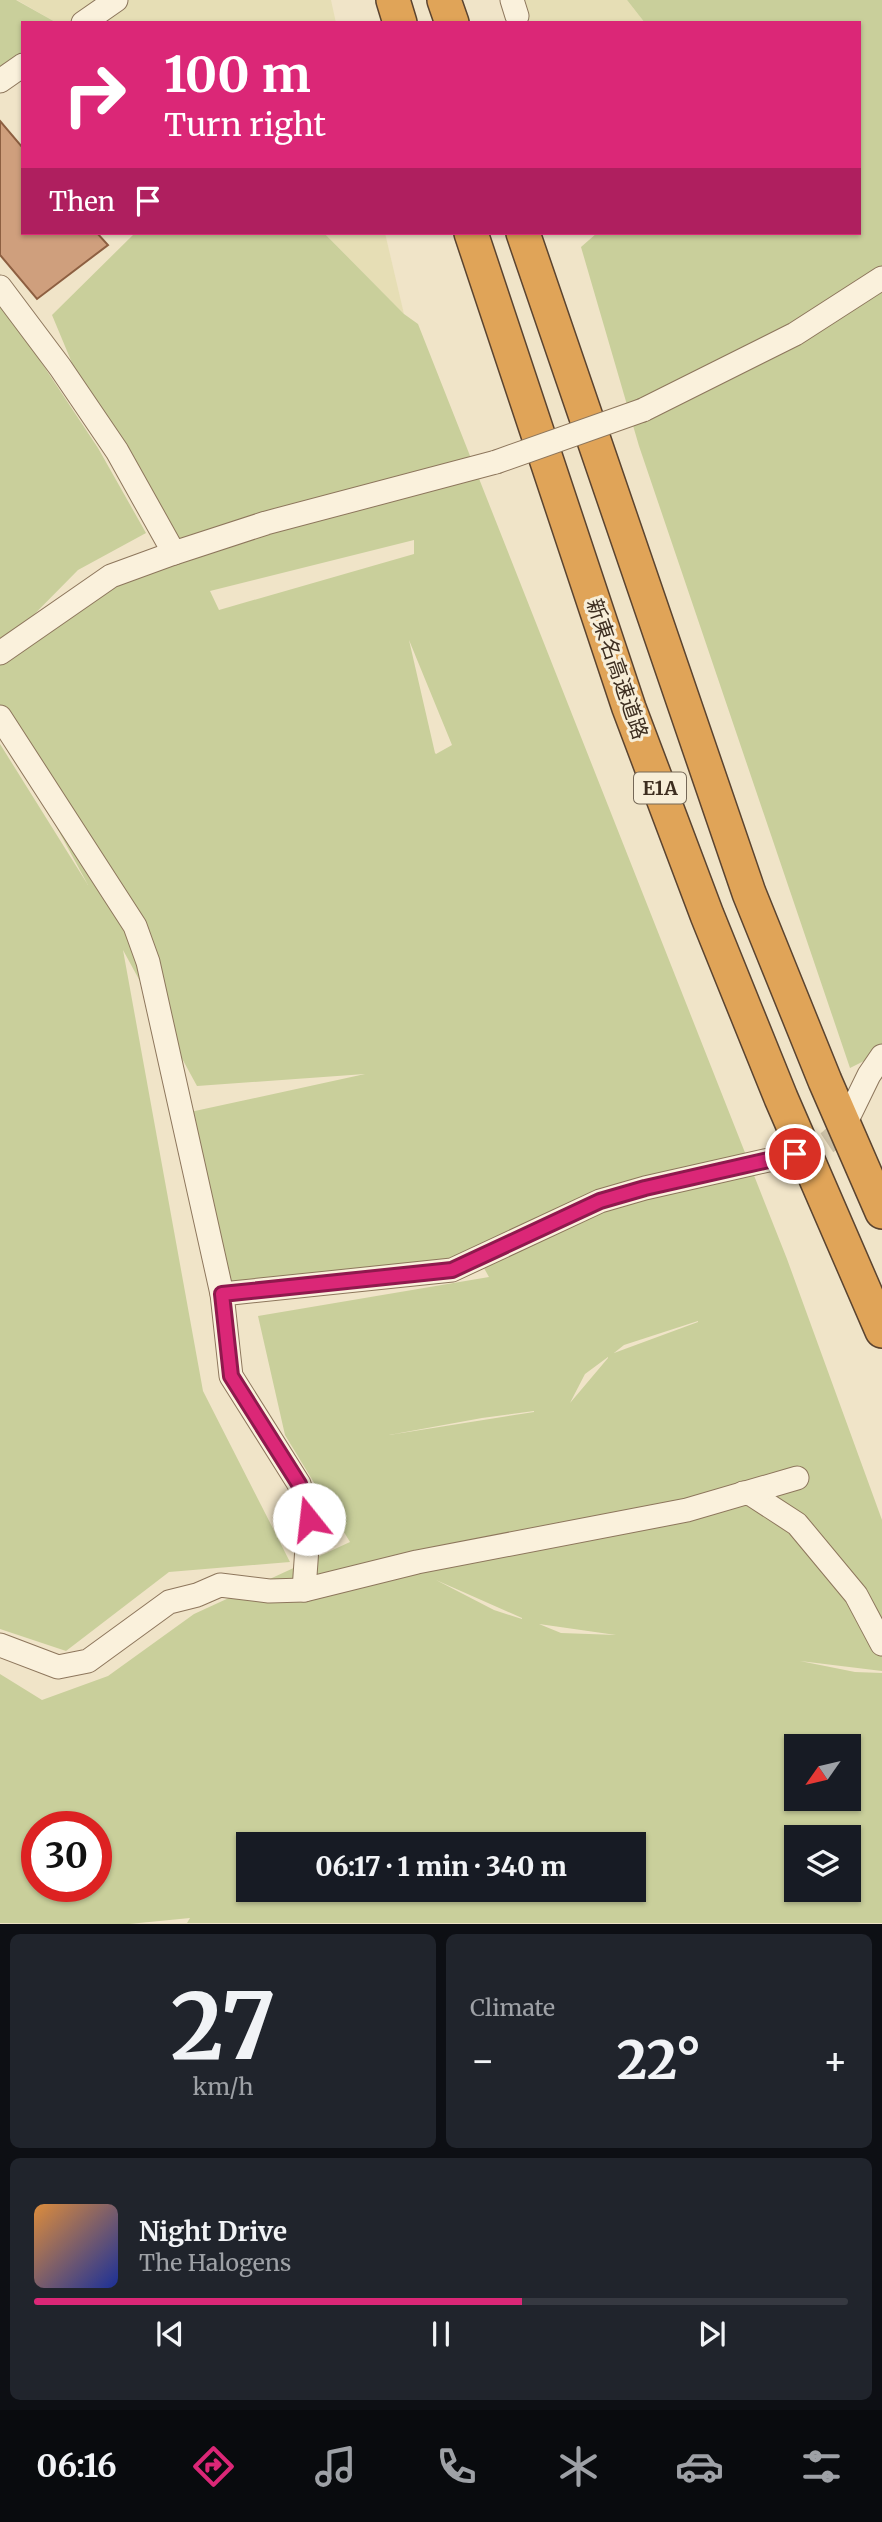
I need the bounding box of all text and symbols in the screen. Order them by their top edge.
text: 100 m [164,44,311,105]
icon: right [49,49,140,140]
text: Turn right [164,105,326,145]
icon: arrive [129,182,167,220]
text: Then [49,185,115,218]
street label: 新東名高速道路 [581,595,654,743]
road number: E1A [634,772,686,804]
pin [765,1124,825,1184]
icon: arrive [776,1135,814,1173]
position arrow [272,1482,346,1556]
north arrow [784,1734,861,1811]
map controls [784,1734,861,1902]
speed limit sign: 30 [21,1811,112,1902]
button: layers [784,1825,861,1902]
text: 06:17 · 1 min · 340 m [315,1850,567,1883]
text: 27 [170,1969,276,2084]
text: Climate [470,1993,555,2022]
text: 22° [617,2028,701,2093]
text: − [470,2037,495,2084]
text: + [823,2037,848,2084]
text: km/h [193,2072,253,2101]
text: Night Drive [139,2215,287,2248]
text: The Halogens [139,2248,291,2277]
icon: previous [151,2315,189,2353]
icon: pause [422,2315,460,2353]
icon: next [693,2315,731,2353]
icon: directions [189,2442,238,2491]
icon: music [311,2442,360,2491]
icon: phone [432,2442,481,2491]
icon: climate [554,2442,603,2491]
icon: car [675,2442,724,2491]
icon: filters [797,2442,846,2491]
text: 06:16 [36,2446,117,2486]

